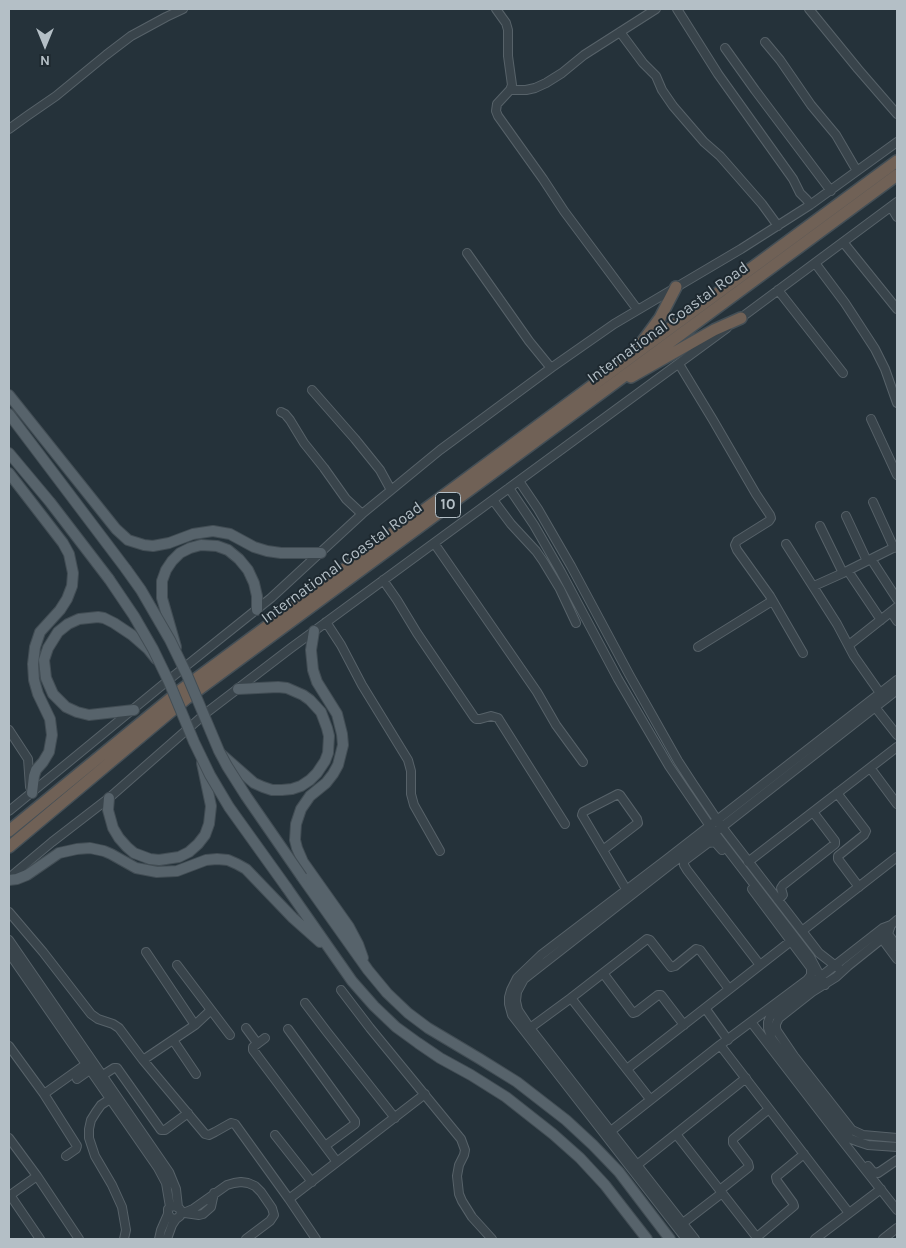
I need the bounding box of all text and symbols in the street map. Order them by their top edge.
north arrow [20,20,70,70]
text: N [40,52,50,69]
street label: International Coastal Road [584,258,752,388]
road number: 10 [436,492,460,518]
street label: International Coastal Road [258,498,426,628]

